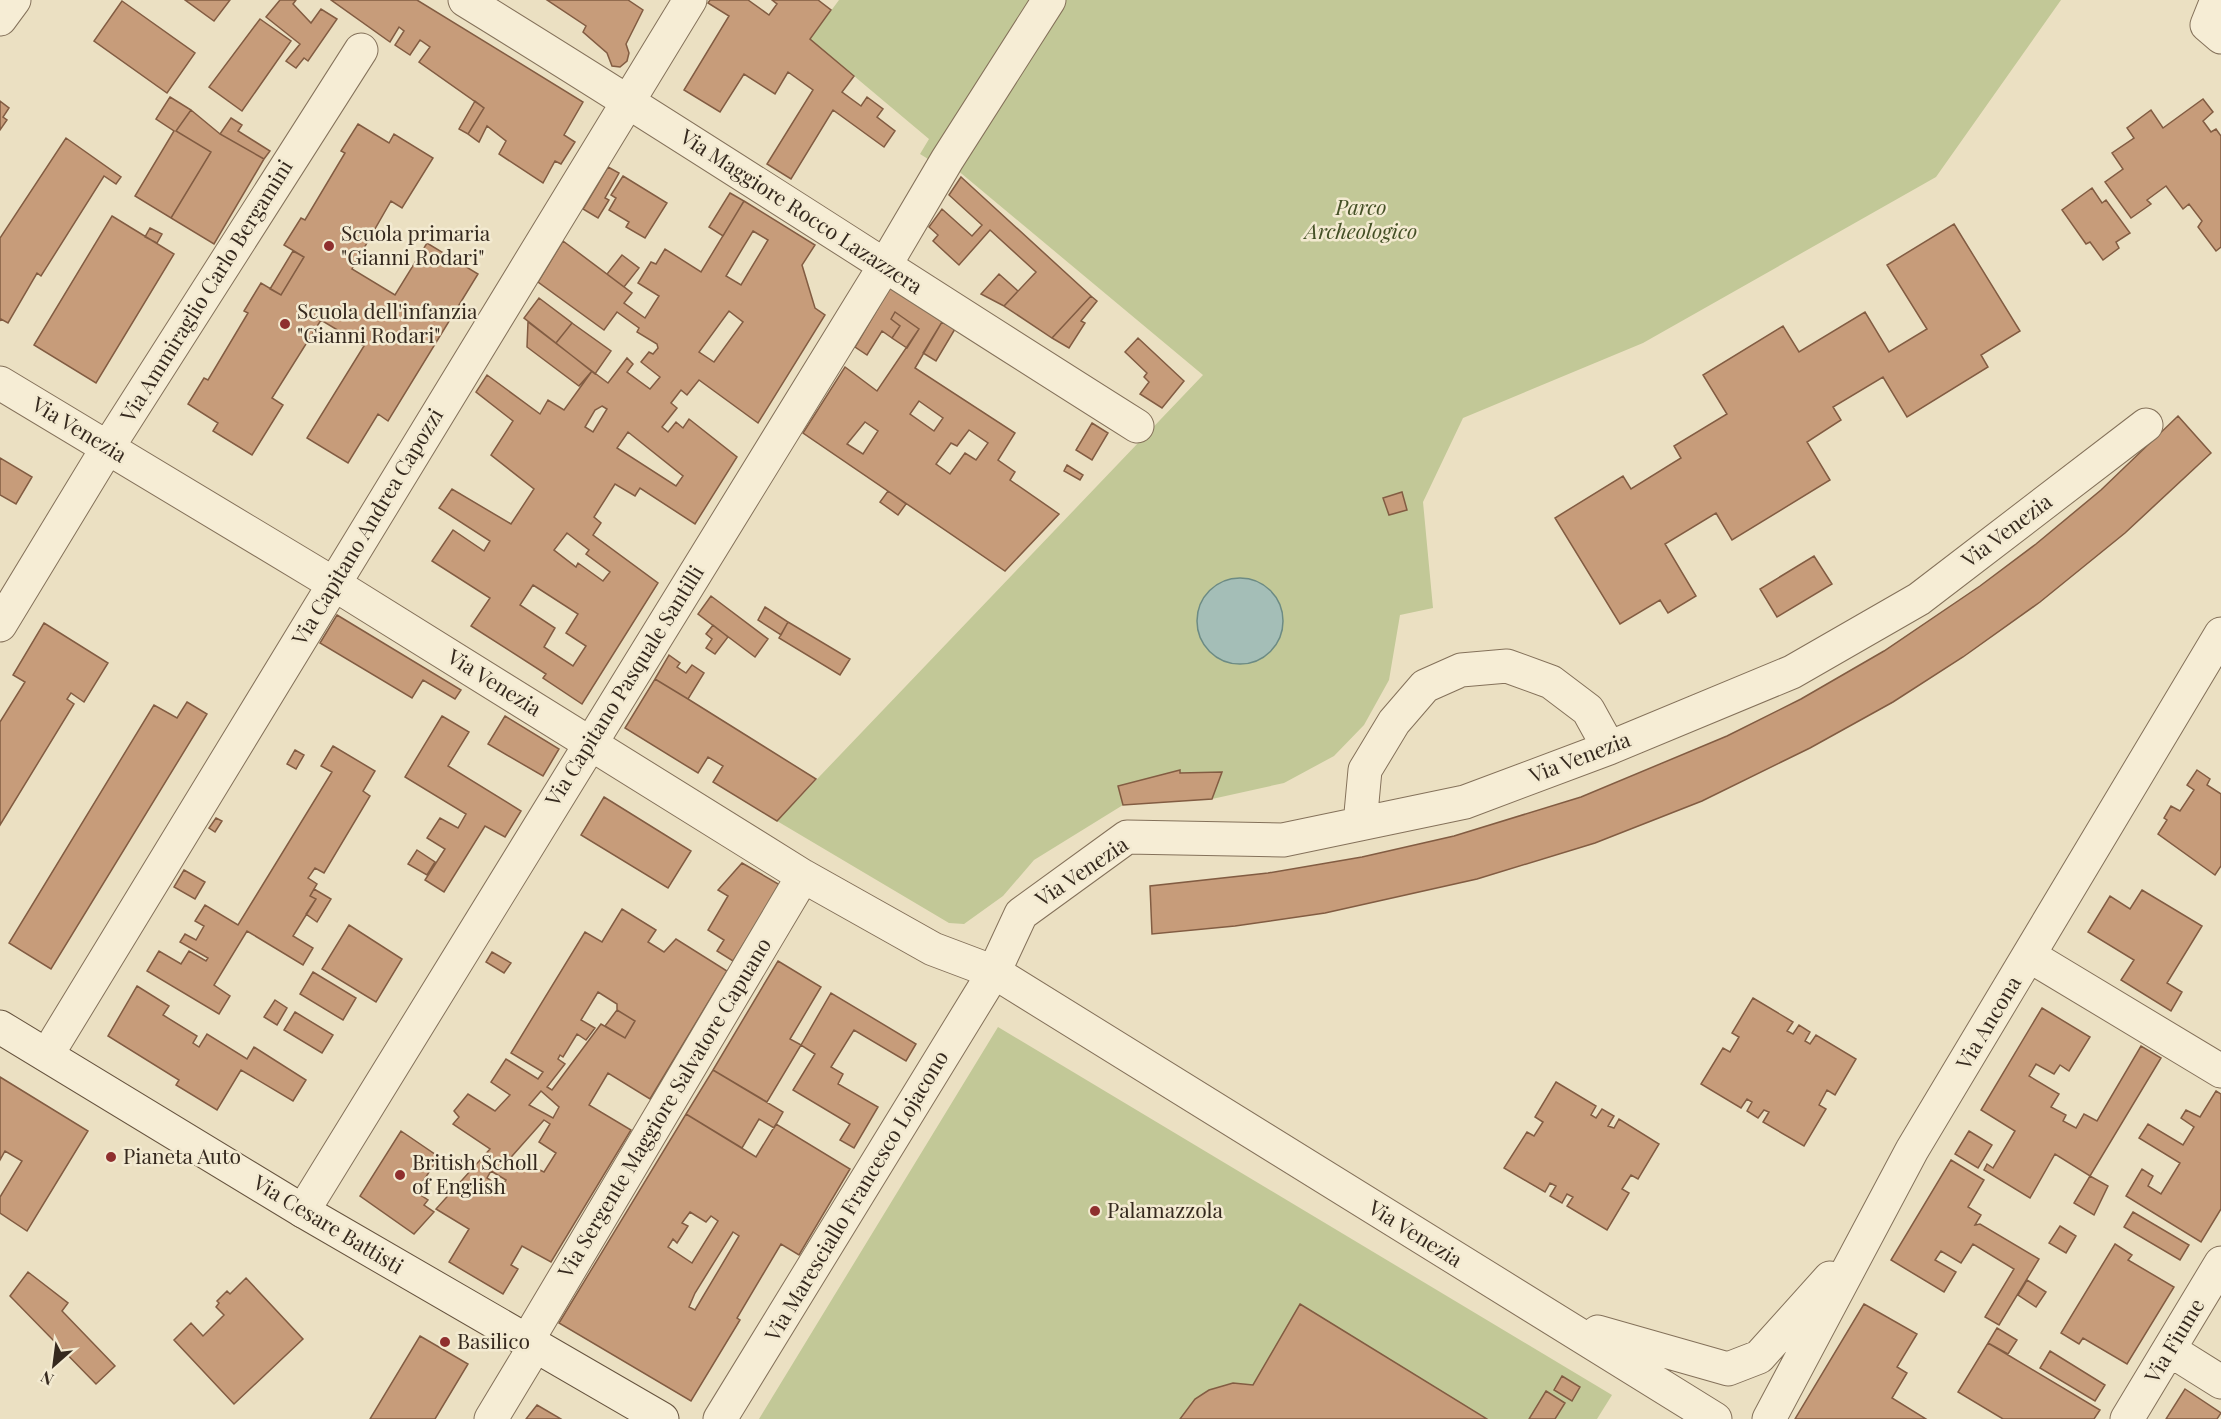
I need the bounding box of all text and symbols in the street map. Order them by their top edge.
street label: Via Maggiore Rocco Lazazzera [675,121,929,300]
street label: Via Ammiraglio Carlo Bergamini [112,154,298,427]
park label: Parco Archeologico [1303,192,1417,244]
place label: Scuola primaria "Gianni Rodari" [341,218,491,270]
marker: Scuola primaria "Gianni Rodari" [322,239,336,253]
place label: Scuola dell'infanzia "Gianni Rodari" [297,296,478,348]
marker: Scuola dell'infanzia "Gianni Rodari" [278,317,292,331]
street label: Via Venezia [27,389,133,468]
street label: Via Capitano Andrea Capozzi [284,402,448,650]
street label: Via Venezia [1954,486,2057,573]
street label: Via Capitano Pasquale Santilli [537,559,709,811]
street label: Via Venezia [442,641,548,722]
street label: Via Venezia [1524,724,1634,789]
street label: Via Venezia [1028,829,1133,912]
street label: Via Sergente Maggiore Salvatore Capuano [550,932,776,1283]
street label: Via Ancona [1948,970,2026,1075]
street label: Via Maresciallo Francesco Lojacono [757,1044,953,1346]
place label: Pianeta Auto [123,1141,241,1169]
place label: British Scholl of English [412,1147,538,1199]
marker: Pianeta Auto [104,1150,118,1164]
street label: Via Cesare Battisti [248,1167,409,1279]
marker: British Scholl of English [393,1168,407,1182]
street label: Via Venezia [1363,1192,1469,1273]
place label: Palamazzola [1107,1195,1223,1223]
marker: Palamazzola [1088,1204,1102,1218]
street label: Via Fiume [2137,1293,2209,1388]
place label: Basilico [457,1326,530,1354]
north arrow [24,1335,84,1395]
marker: Basilico [438,1335,452,1349]
text: N [36,1366,57,1391]

